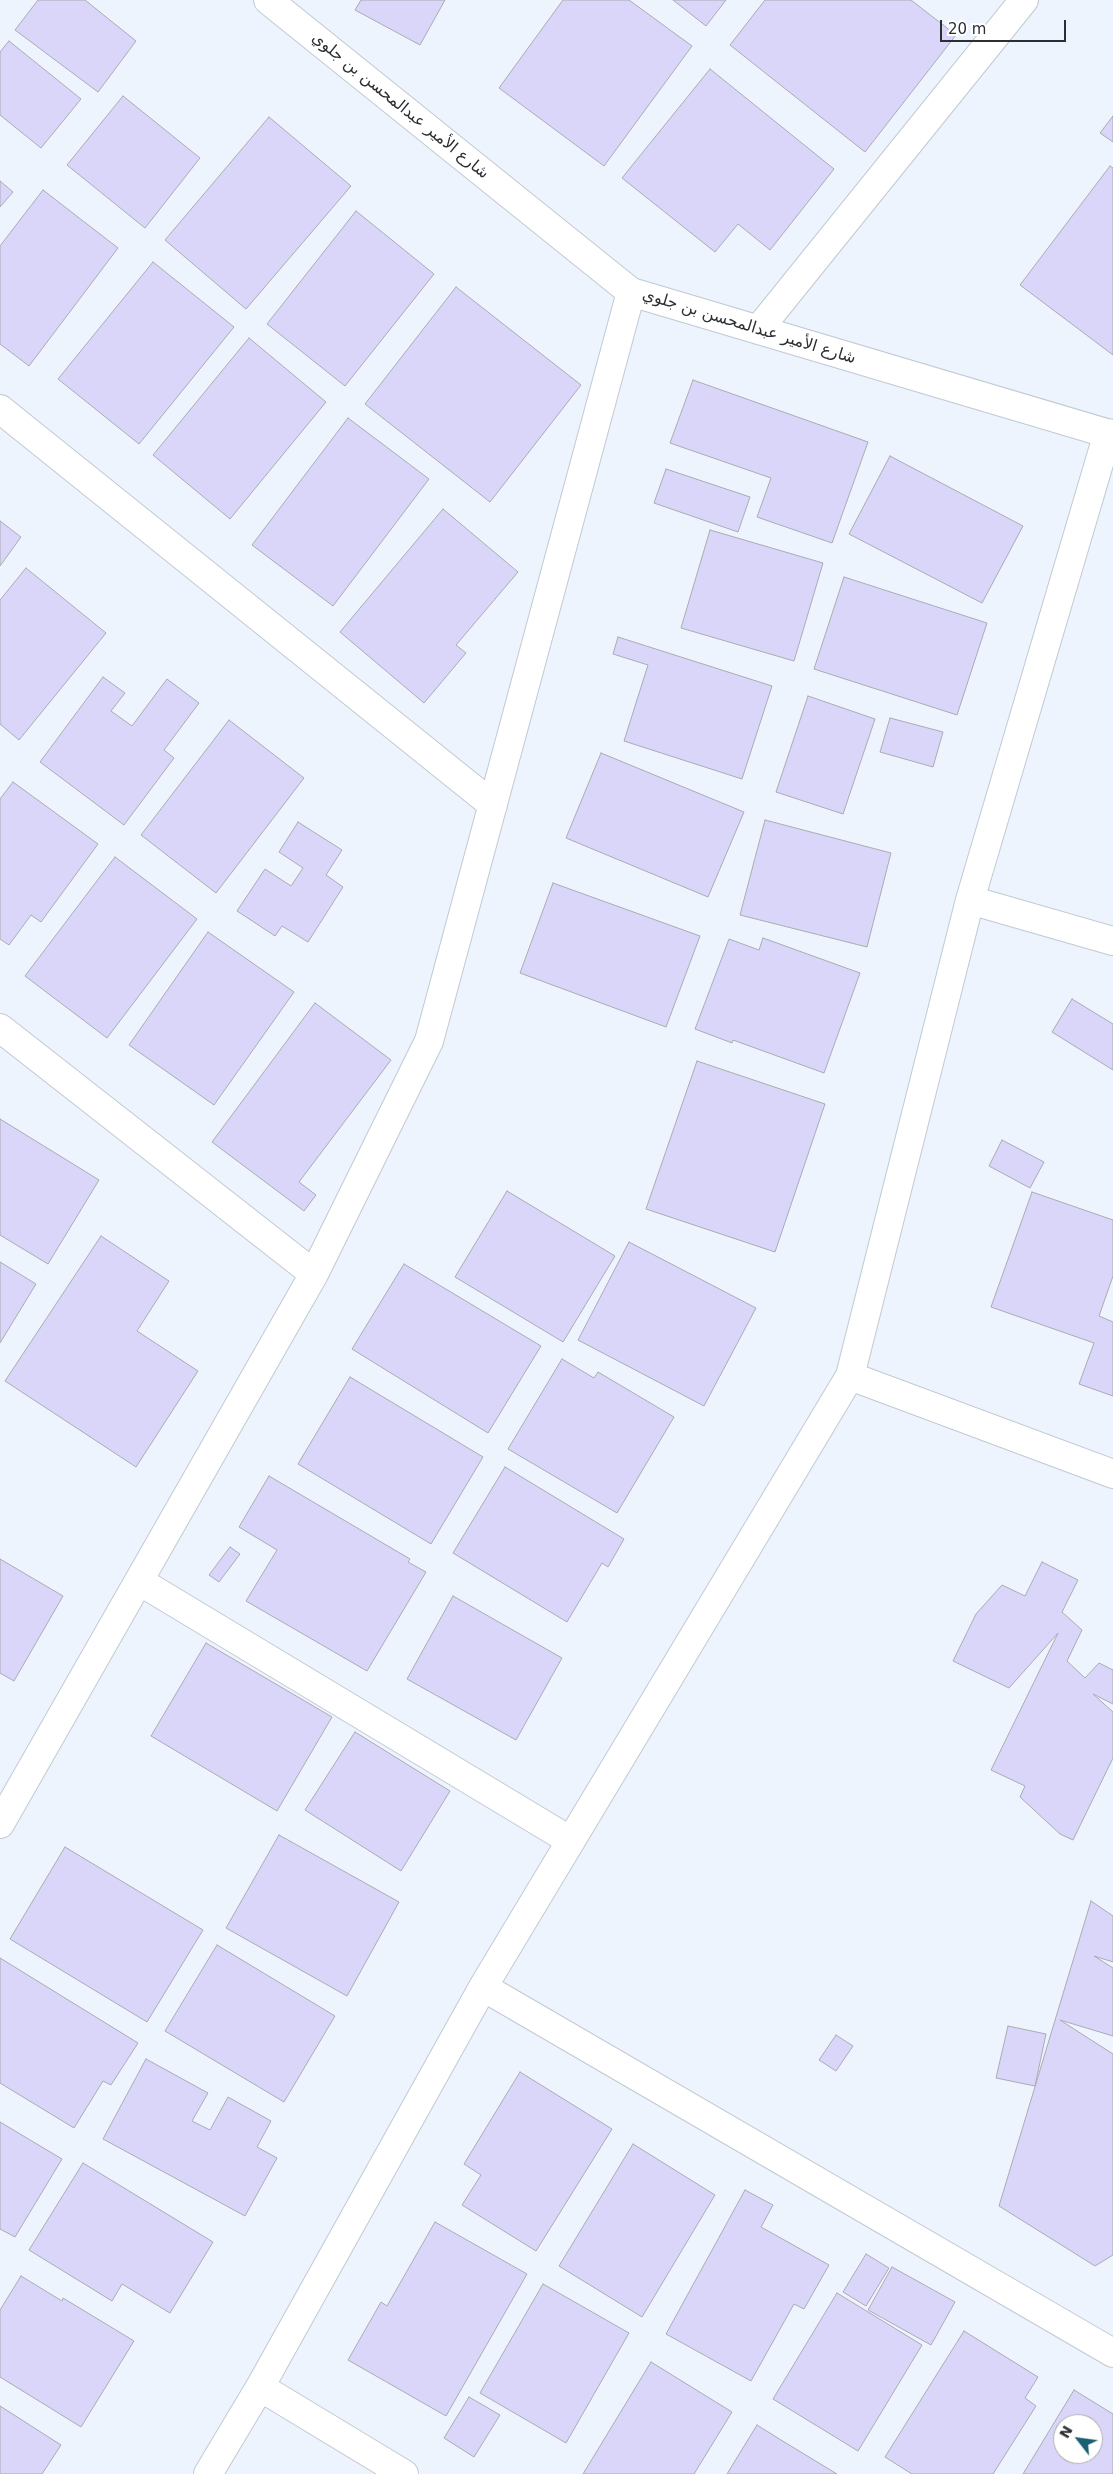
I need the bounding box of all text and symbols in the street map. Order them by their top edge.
scale bar [943,10,1069,42]
text: 20 m [948,20,986,38]
street label: شارع الأمير عبدالمحسن بن جلوي [308,29,492,183]
street label: شارع الأمير عبدالمحسن بن جلوي [640,285,858,369]
north arrow [1053,2414,1103,2464]
text: N [1056,2423,1076,2441]

